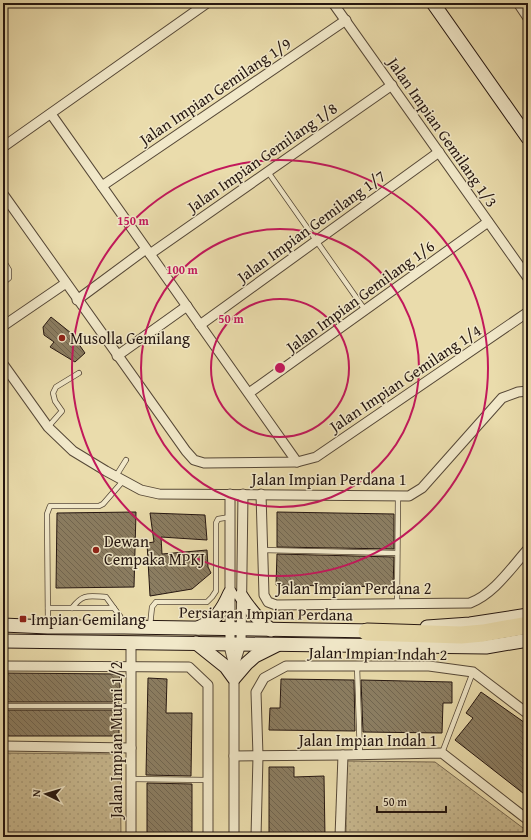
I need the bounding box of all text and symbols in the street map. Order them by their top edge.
street label: Jalan Impian Gemilang 1/9 [133,31,296,152]
street label: Jalan Impian Gemilang 1/3 [381,50,504,212]
street label: Jalan Impian Gemilang 1/8 [180,96,342,219]
street label: Jalan Impian Gemilang 1/7 [230,164,390,289]
text: 150 m [117,212,150,229]
street label: Jalan Impian Gemilang 1/6 [279,234,439,359]
text: 100 m [166,261,199,278]
text: 50 m [218,310,244,327]
street label: Jalan Impian Gemilang 1/4 [323,318,486,439]
place label: Musolla Gemilang [70,326,190,350]
marker: Musolla Gemilang [57,333,67,343]
centre of rings [273,361,287,375]
street label: Jalan Impian Perdana 1 [250,467,406,491]
place label: Dewan Cempaka MPKJ [104,529,205,571]
marker: Dewan Cempaka MPKJ [91,545,101,555]
street label: Jalan Impian Perdana 2 [275,576,431,600]
street label: Persiaran Impian Perdana [179,599,354,627]
place label: Impian Gemilang [31,607,146,631]
marker: Impian Gemilang [18,614,28,624]
street label: Jalan Impian Indah 2 [307,640,447,666]
street label: Jalan Impian Murni 1/2 [104,662,128,820]
street label: Jalan Impian Indah 1 [297,728,437,752]
north arrow [26,774,66,814]
text: N [28,788,44,797]
scale bar [377,788,446,814]
text: 50 m [383,793,407,810]

